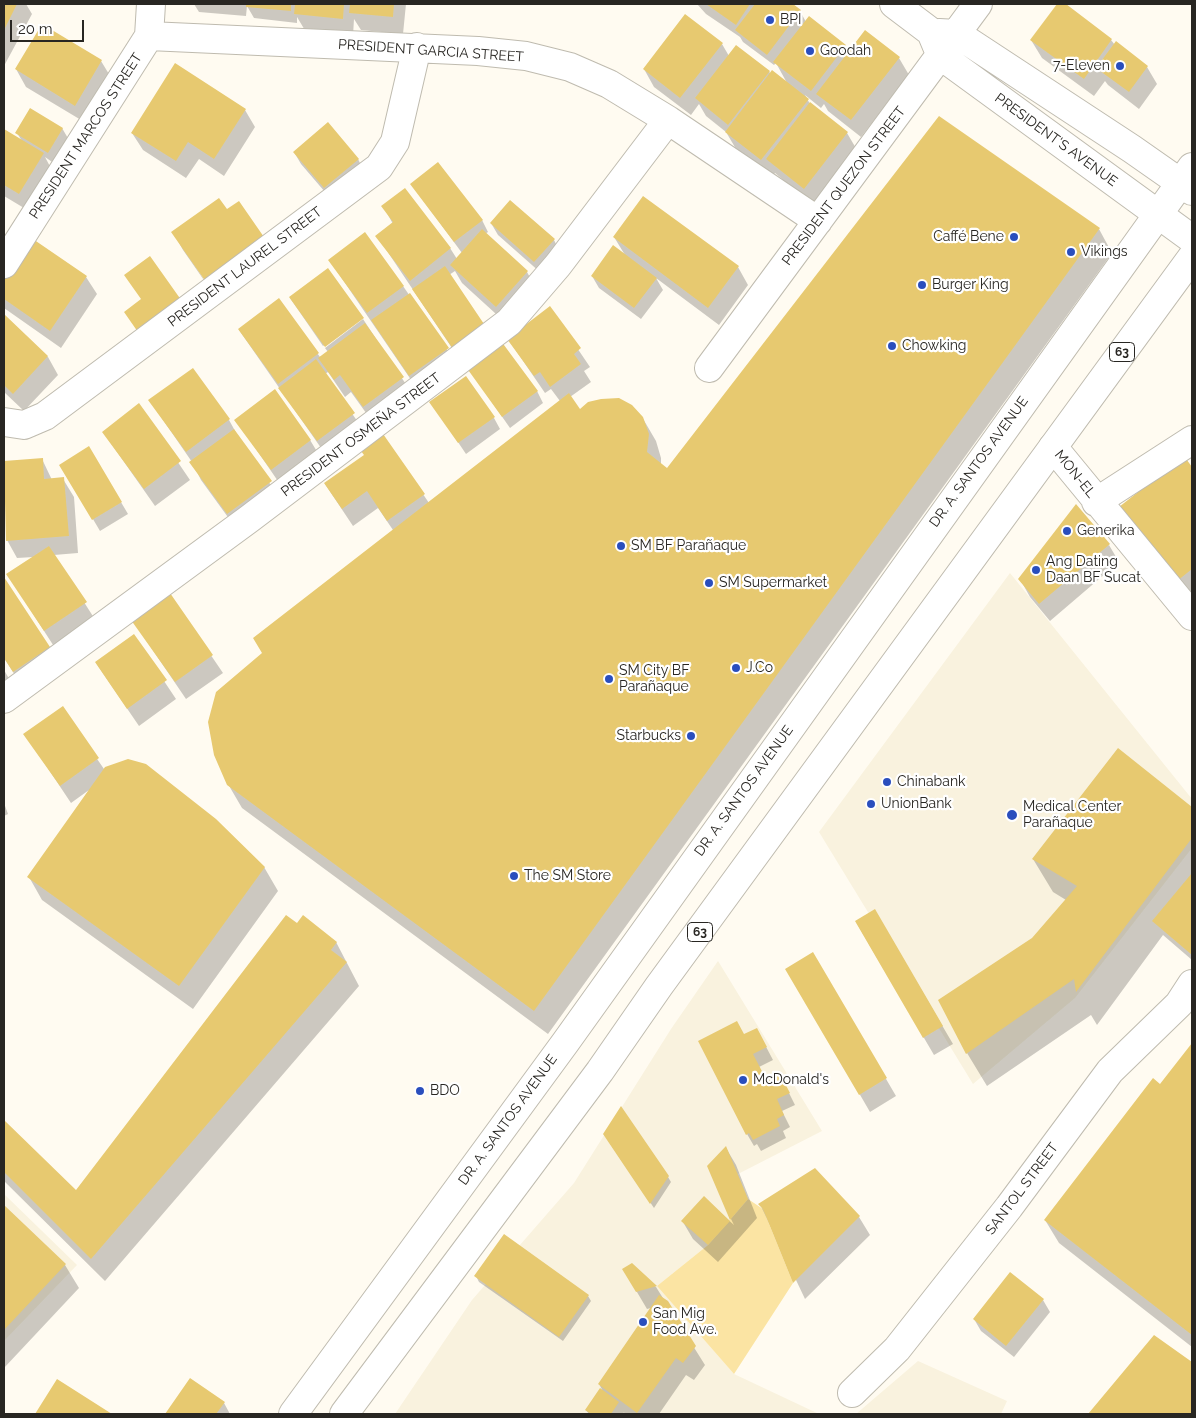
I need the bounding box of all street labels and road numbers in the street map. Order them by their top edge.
street label: PRESIDENT GARCIA STREET [338,36,524,66]
street label: PRESIDENT MARCOS STREET [26,50,146,222]
street label: PRESIDENT'S AVENUE [991,90,1121,190]
street label: PRESIDENT QUEZON STREET [779,103,909,269]
street label: PRESIDENT LAUREL STREET [165,204,325,330]
road number: 63 [1110,342,1134,362]
street label: PRESIDENT OSMEÑA STREET [278,370,444,500]
street label: DR. A. SANTOS AVENUE [926,394,1032,530]
street label: MON-EL [1051,447,1099,501]
street label: DR. A. SANTOS AVENUE [691,723,797,859]
road number: 63 [688,922,712,942]
street label: DR. A. SANTOS AVENUE [455,1052,561,1188]
street label: SANTOL STREET [982,1140,1062,1238]

